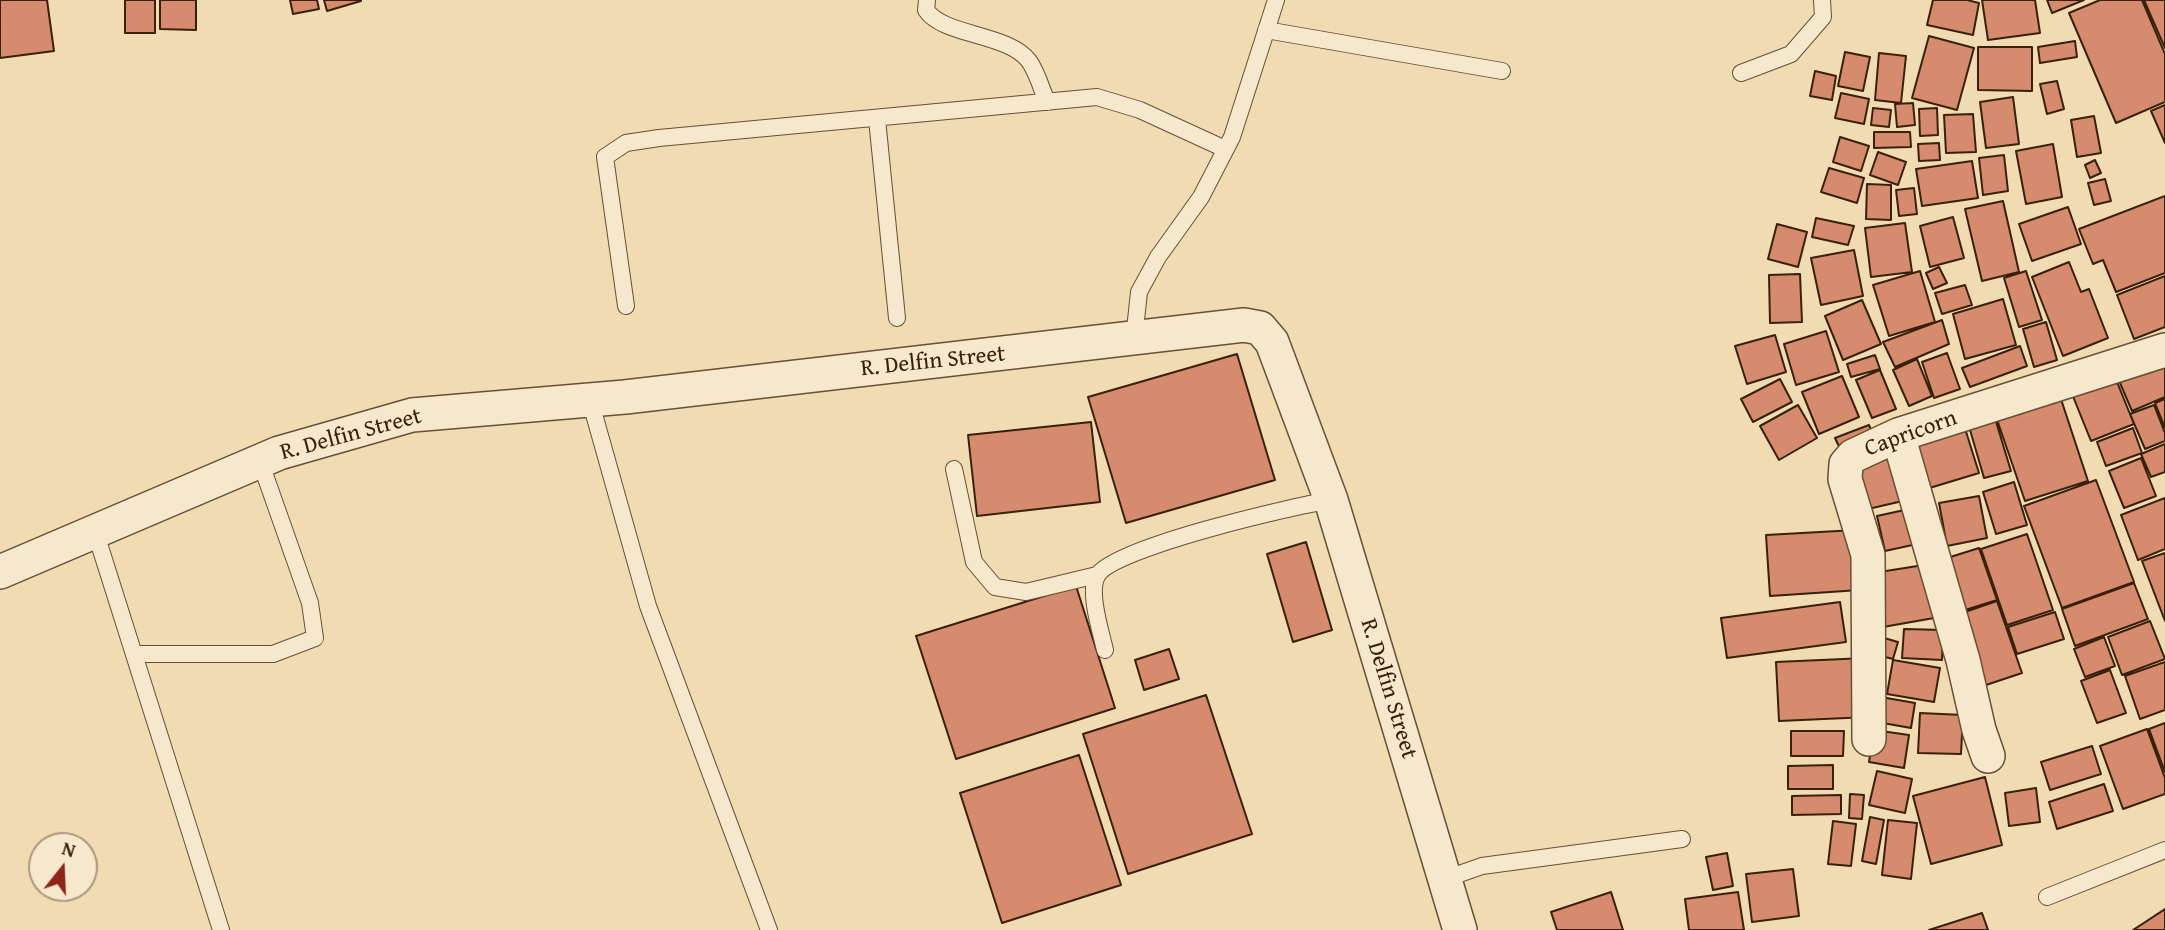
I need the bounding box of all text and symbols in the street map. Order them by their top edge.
street label: R. Delfin Street [859,341,1007,383]
street label: R. Delfin Street [277,403,425,467]
street label: Capricorn [1861,405,1961,463]
street label: R. Delfin Street [1354,616,1422,762]
north arrow [28,832,98,902]
text: N [58,834,79,864]

